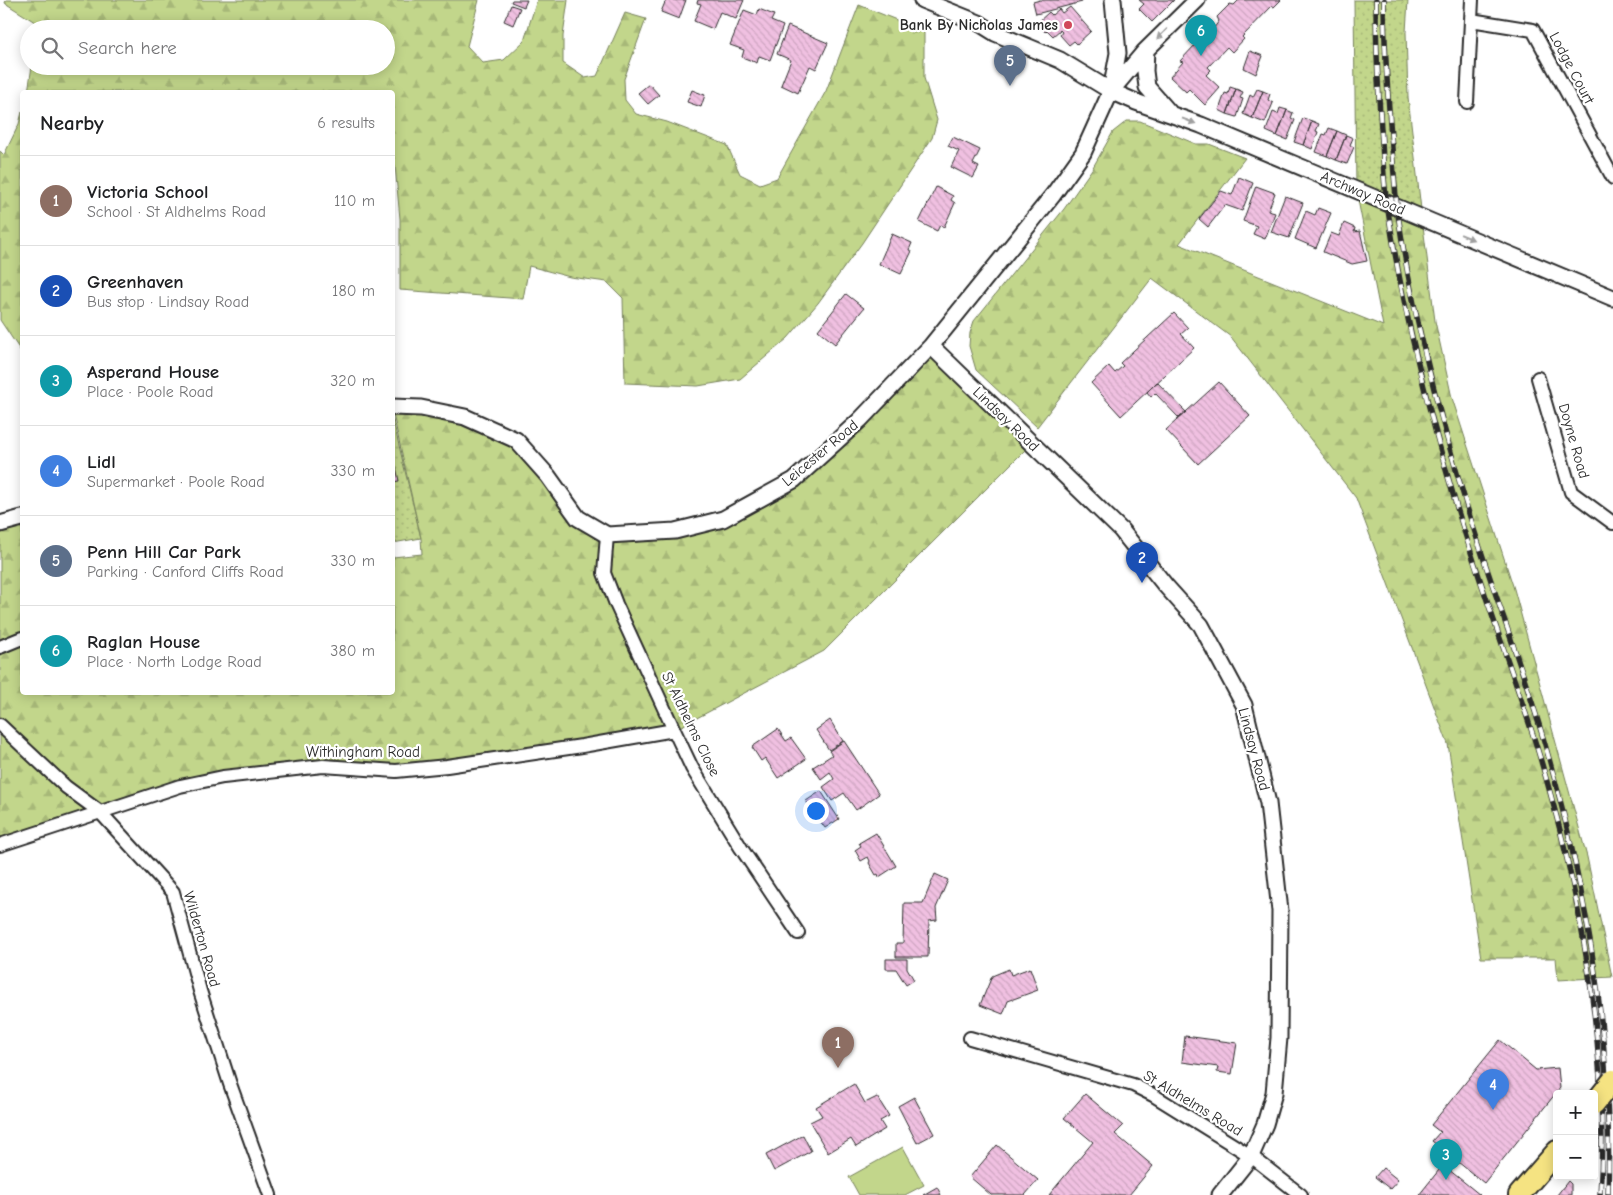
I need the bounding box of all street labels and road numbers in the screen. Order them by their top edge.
street label: Lodge Court [1546,29,1599,108]
street label: Archway Road [1318,167,1408,219]
street label: Lindsay Road [969,383,1043,455]
street label: Doyne Road [1555,401,1593,481]
street label: Leicester Road [778,416,862,490]
street label: St Aldhelms Close [658,669,724,780]
street label: Lindsay Road [1234,706,1274,792]
street label: Withingham Road [306,743,420,761]
street label: Wilderton Road [180,889,224,989]
street label: St Aldhelms Road [1140,1066,1246,1140]

